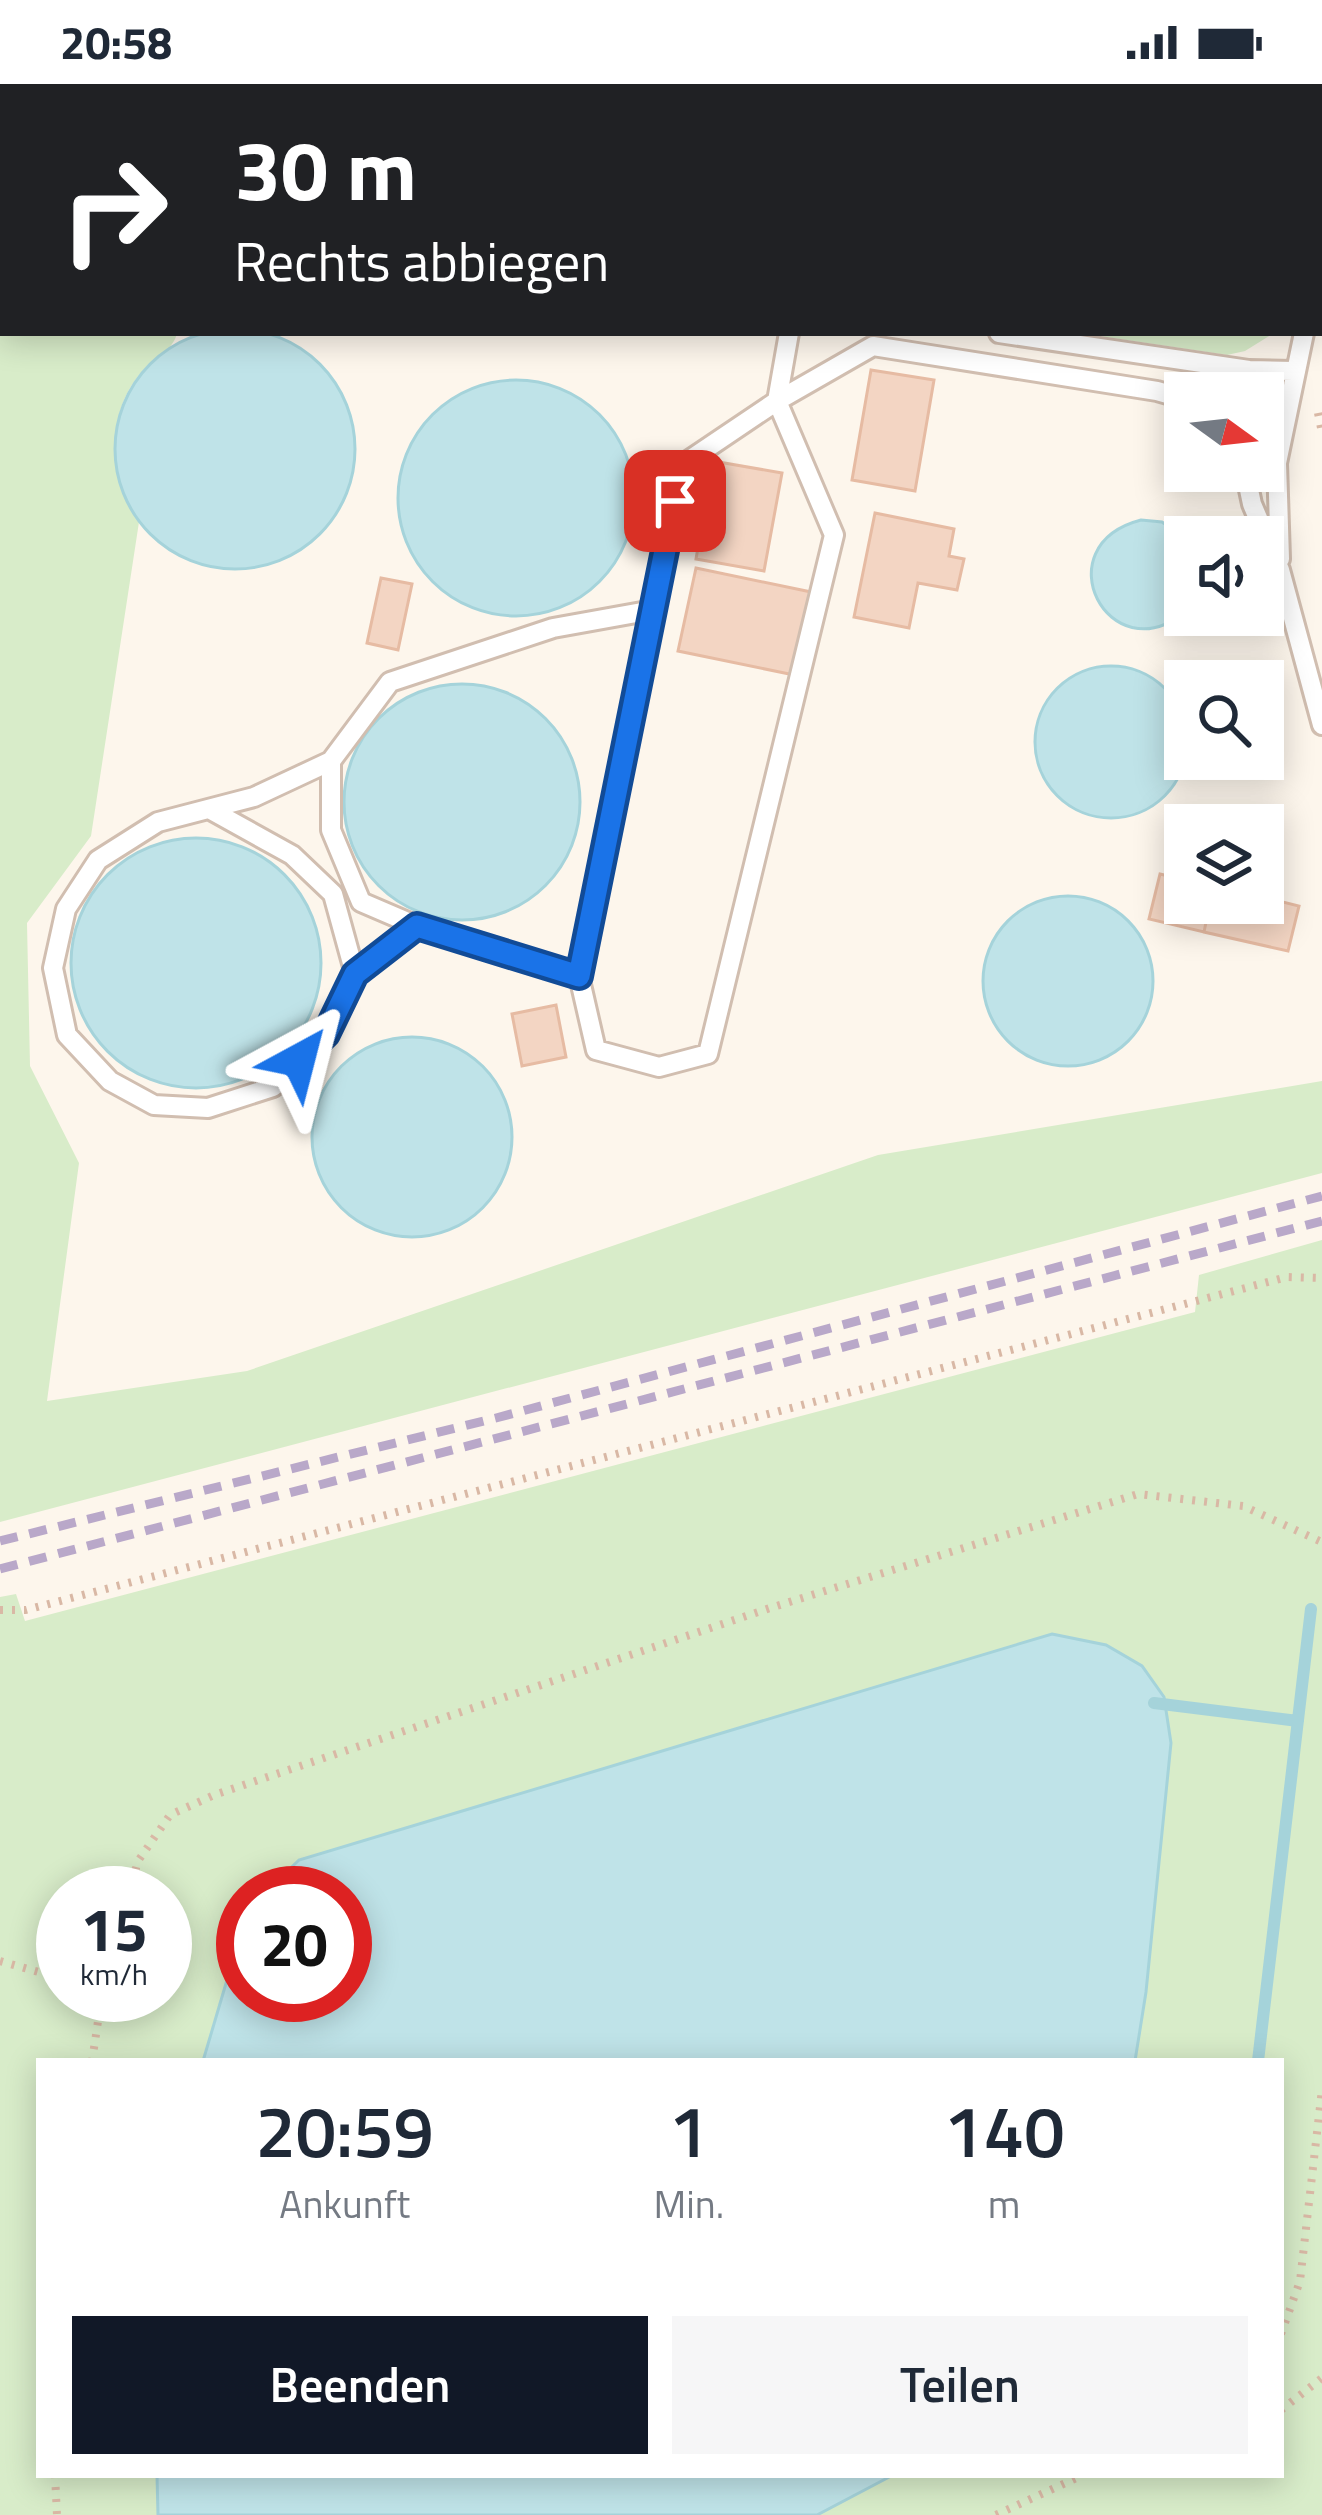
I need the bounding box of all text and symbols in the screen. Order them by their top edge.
text: 20:58 [60,8,172,76]
text: 30 m [234,105,417,233]
icon: right [36,132,192,288]
text: Rechts abbiegen [234,220,609,302]
north arrow [1164,372,1284,492]
map controls [1164,372,1284,924]
pin [624,450,726,552]
icon: arrive [642,468,708,534]
button: sound [1164,516,1284,636]
button: search [1164,660,1284,780]
button: layers [1164,804,1284,924]
position arrow [236,997,362,1123]
speed limit sign: 20 [216,1866,372,2022]
text: 15 [80,1883,148,1974]
text: km/h [80,1951,148,1997]
text: 20:59 [255,2075,434,2185]
text: 1 [669,2075,709,2185]
text: 140 [944,2075,1065,2185]
text: Ankunft [279,2174,410,2233]
text: Min. [653,2174,724,2233]
text: m [988,2174,1020,2233]
button: Beenden [72,2316,648,2454]
button: Teilen [672,2316,1248,2454]

